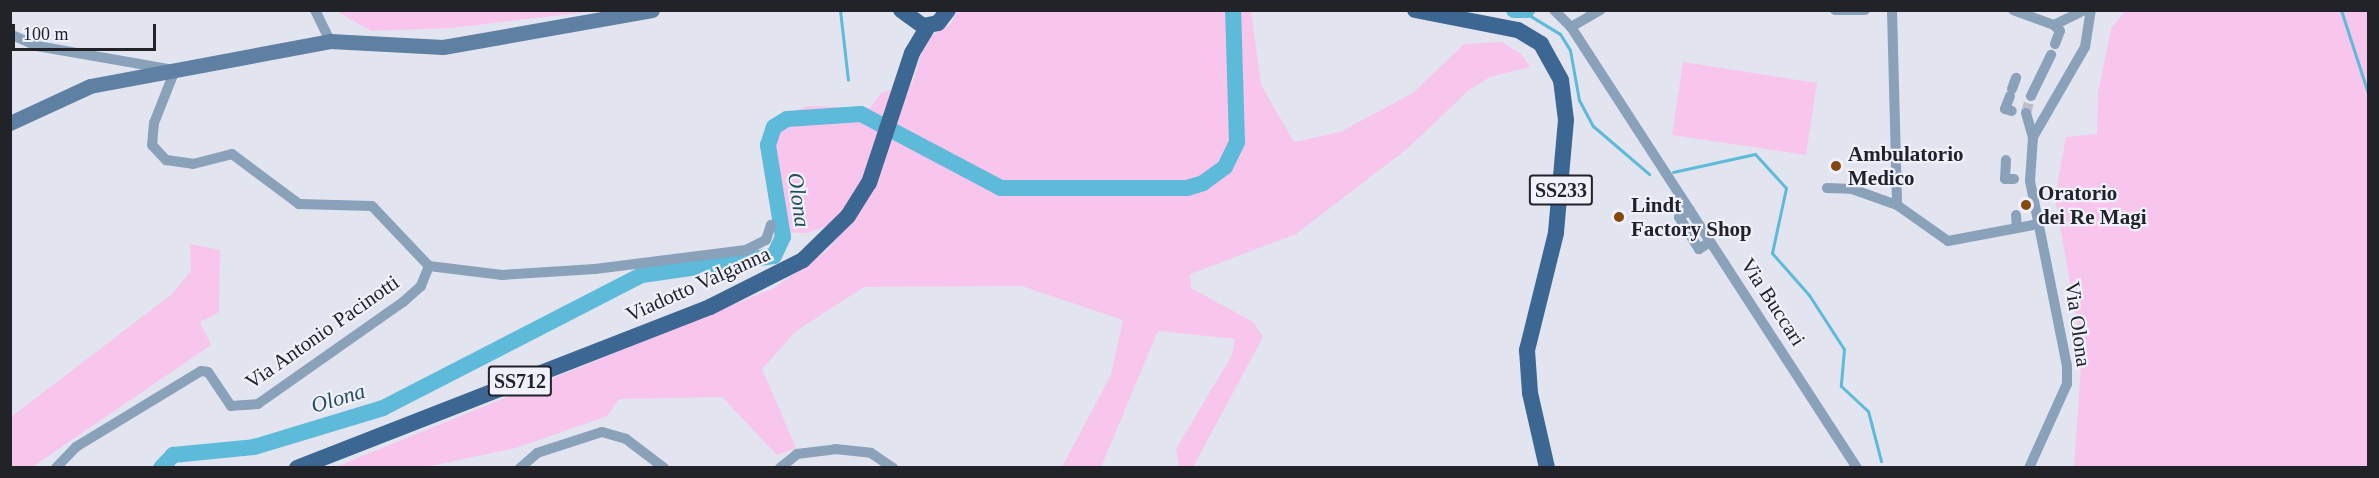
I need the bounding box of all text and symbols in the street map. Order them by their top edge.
scale bar [15,12,159,50]
text: 100 m [23,24,69,44]
place label: Ambulatorio Medico [1848,141,1964,191]
marker: Ambulatorio Medico [1829,159,1843,173]
water label: Olona [782,171,816,229]
road number: SS233 [1528,173,1594,207]
place label: Oratorio dei Re Magi [2038,180,2146,230]
place label: Lindt Factory Shop [1631,192,1752,242]
marker: Oratorio dei Re Magi [2019,198,2033,212]
marker: Lindt Factory Shop [1612,210,1626,224]
street label: Viadotto Valganna [622,241,774,327]
street label: Via Buccari [1735,253,1811,351]
street label: Via Antonio Pacinotti [240,269,404,395]
street label: Via Olona [2060,280,2096,368]
road number: SS712 [487,364,553,398]
water label: Olona [308,377,368,419]

